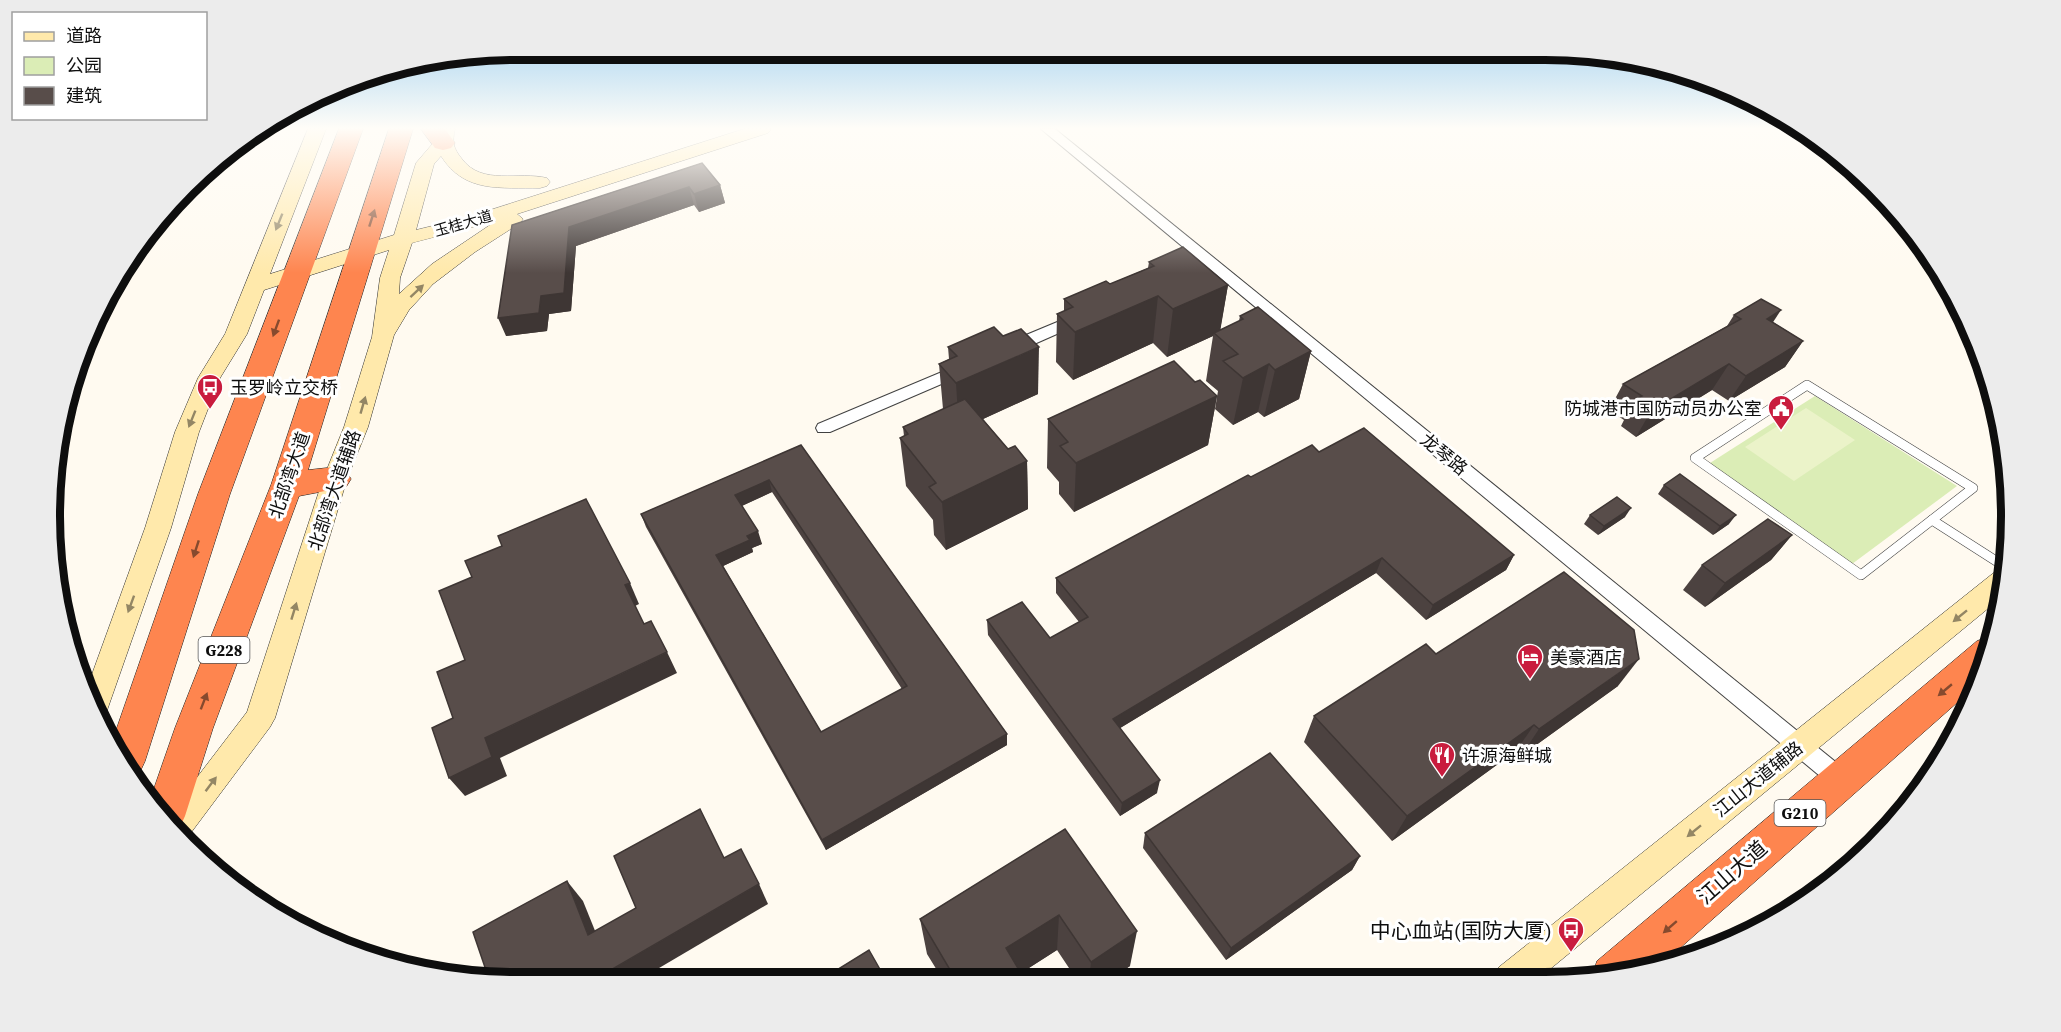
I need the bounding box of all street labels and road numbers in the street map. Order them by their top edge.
street label: 玉桂大道 [431,205,495,241]
street label: 北部湾大道辅路 [302,426,366,554]
street label: 龙琴路 [1415,427,1473,481]
street label: 北部湾大道 [263,428,315,522]
road number: G228 [198,637,250,663]
street label: 江山大道辅路 [1708,735,1808,823]
road number: G210 [1774,800,1826,826]
street label: 江山大道 [1691,834,1773,910]

